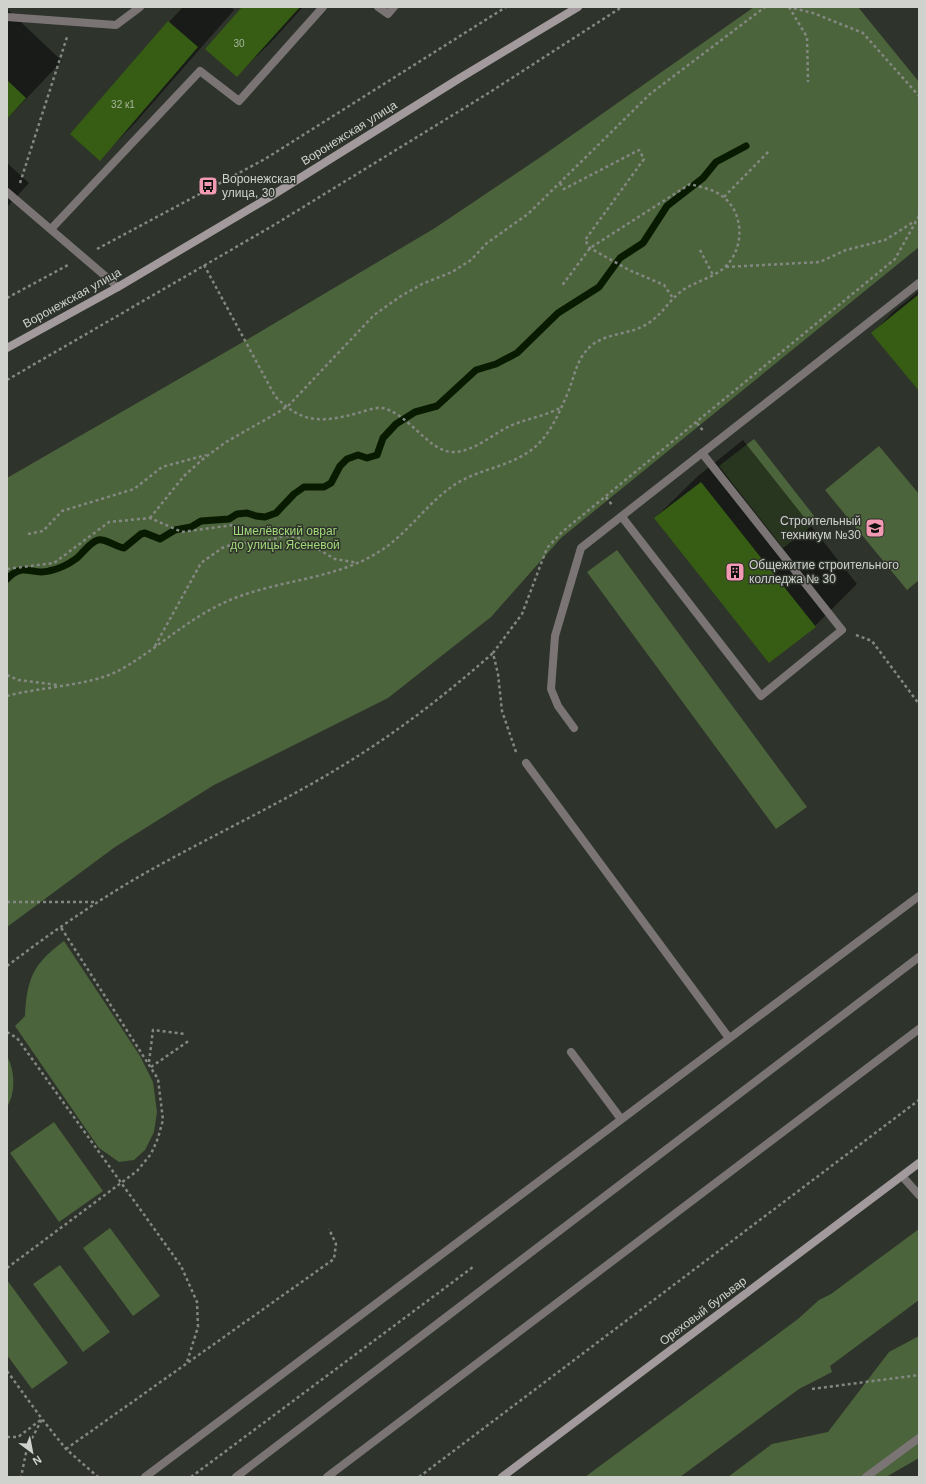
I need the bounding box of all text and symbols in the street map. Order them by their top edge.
house number: 30 [233,38,245,49]
street label: Воронежская улица [299,98,400,168]
house number: 32 к1 [111,99,135,110]
place label: Воронежская улица, 30 [222,172,296,200]
bus stop icon: Воронежская улица, 30 [197,175,219,197]
street label: Воронежская улица [20,265,124,331]
place label: Строительный техникум №30 [780,514,861,542]
school or university icon: Строительный техникум №30 [864,517,886,539]
park label: Шмелёвский овраг до улицы Ясеневой [230,524,340,552]
place label: Общежитие строительного колледжа № 30 [749,558,899,586]
building icon: Общежитие строительного колледжа № 30 [724,561,746,583]
street label: Ореховый бульвар [657,1274,749,1348]
north arrow [12,1432,52,1472]
text: N [31,1453,44,1468]

